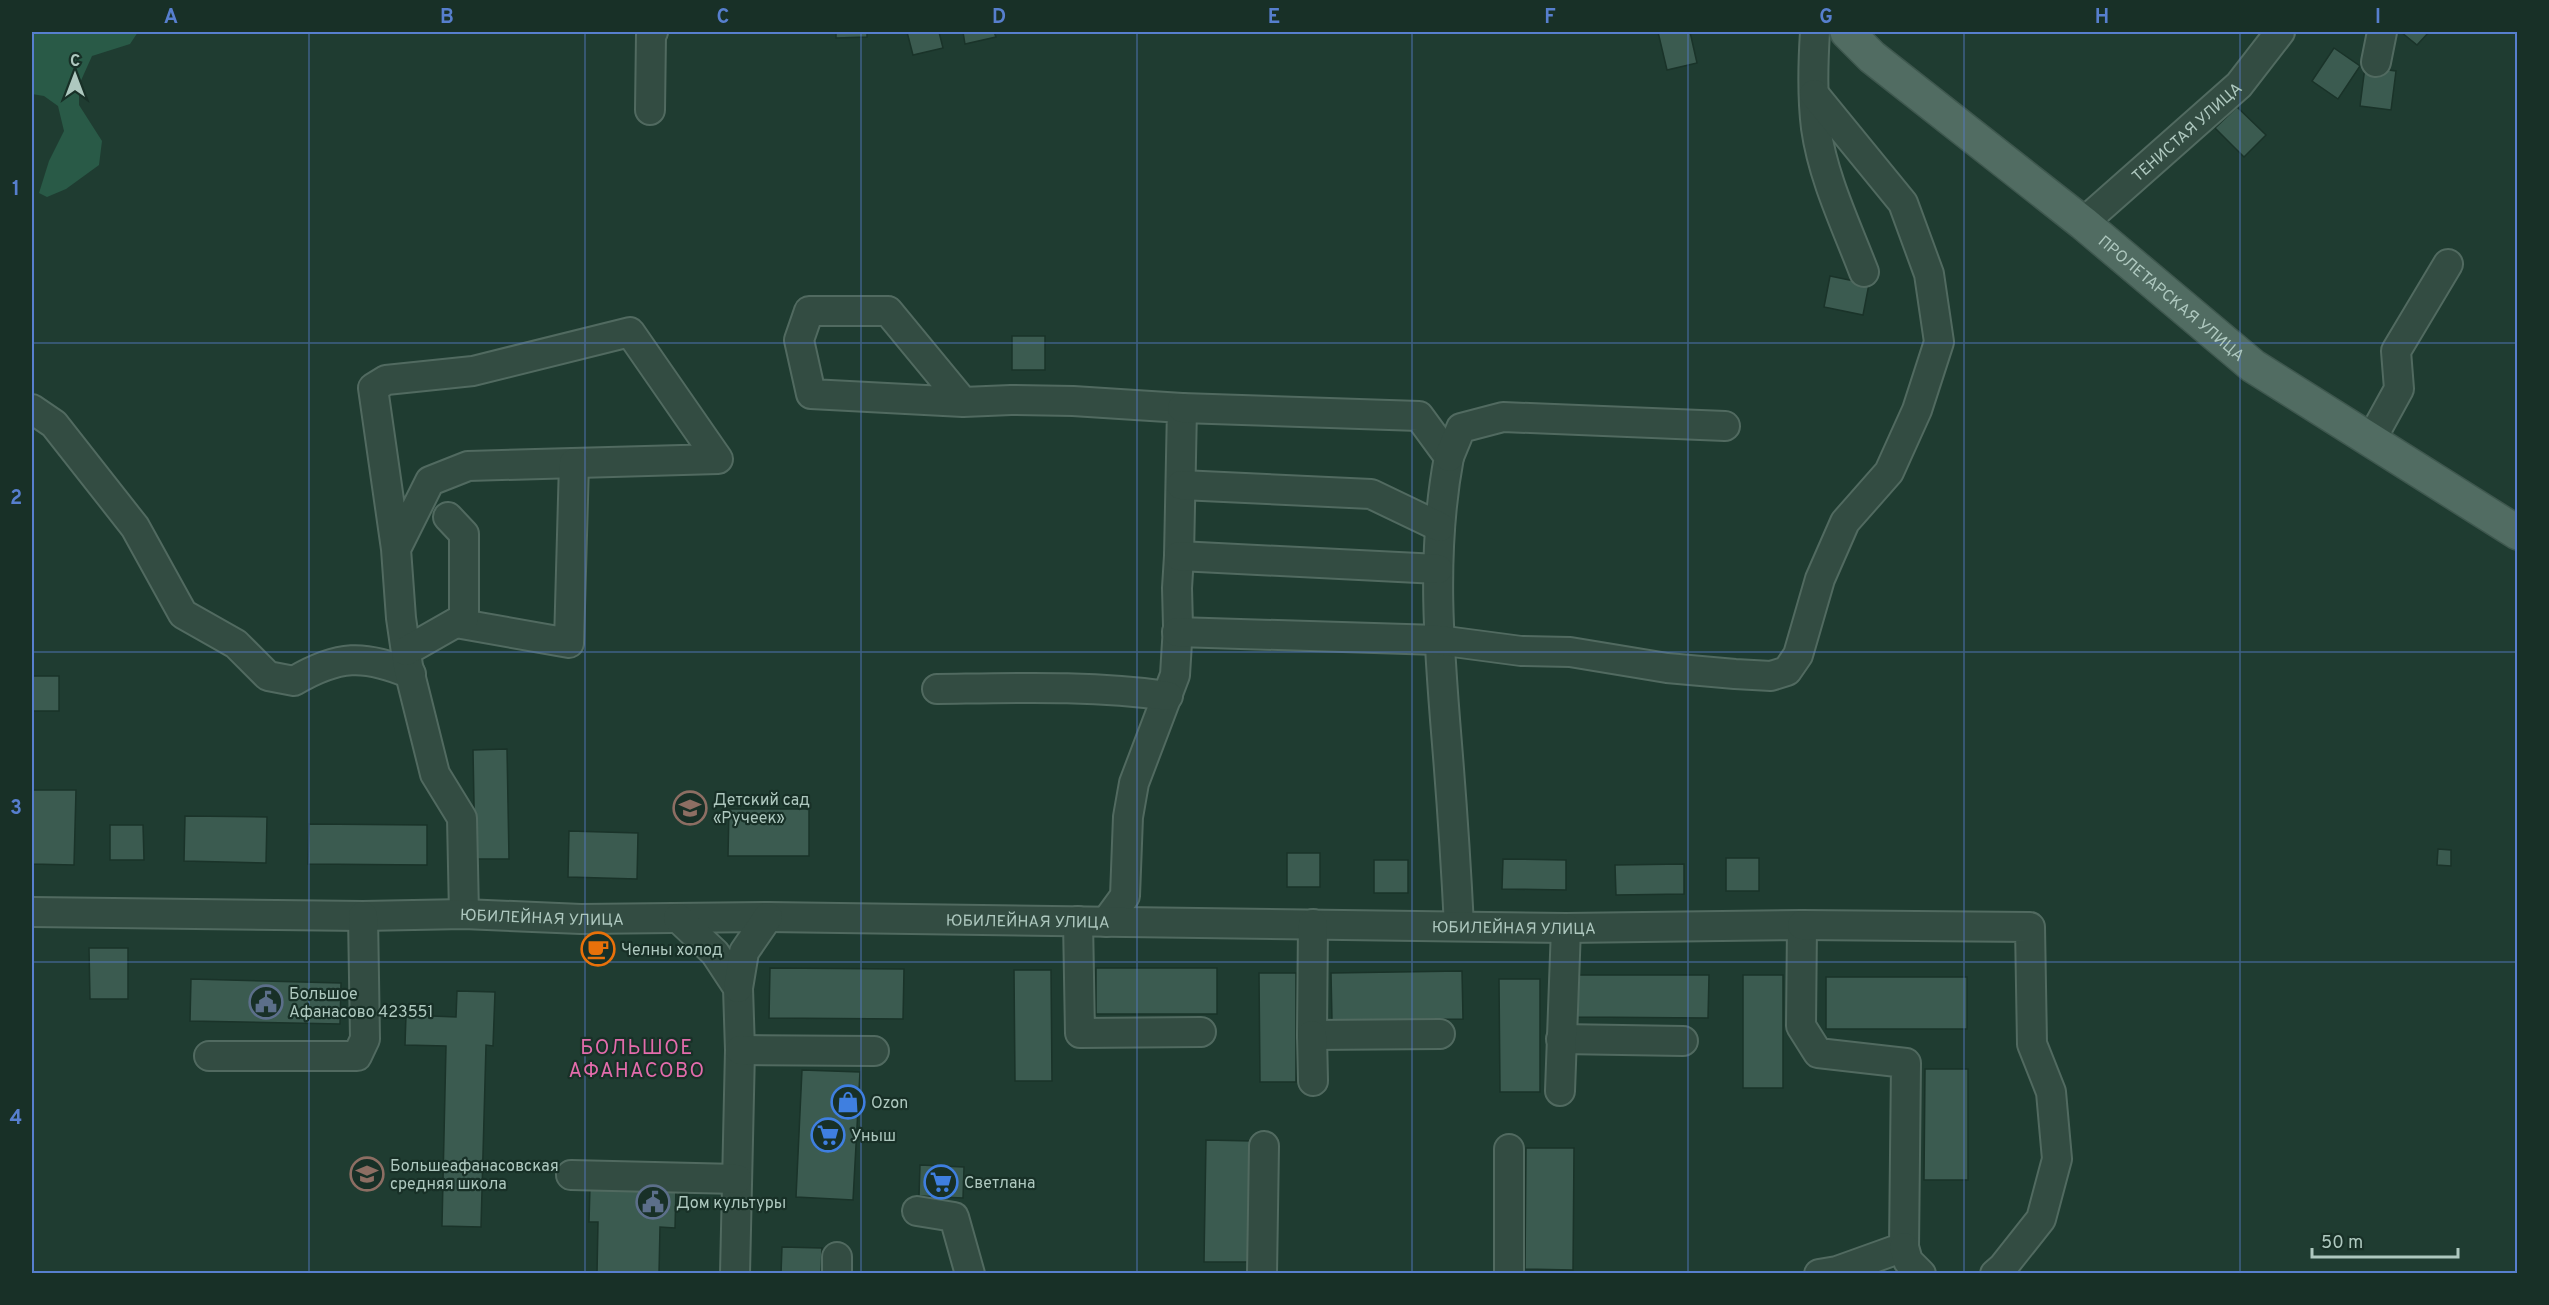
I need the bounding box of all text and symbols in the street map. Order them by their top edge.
text: A [164,5,178,31]
text: B [440,5,454,31]
text: C [717,5,729,31]
text: D [992,5,1006,31]
text: E [1268,5,1280,31]
text: F [1544,5,1556,31]
text: G [1819,5,1833,31]
text: H [2095,5,2109,31]
text: I [2375,5,2381,31]
north arrow [45,45,105,105]
text: С [70,52,80,72]
street label: ТЕНИСТАЯ УЛИЦА [2129,79,2247,187]
text: 1 [12,177,20,203]
street label: ПРОЛЕТАРСКАЯ УЛИЦА [2093,232,2248,367]
text: 2 [10,486,22,512]
school or university icon: Детский сад «Ручеек» [672,790,708,826]
place label: Детский сад «Ручеек» [713,791,810,829]
text: 3 [10,796,22,822]
street label: ЮБИЛЕЙНАЯ УЛИЦА [459,906,624,931]
street label: ЮБИЛЕЙНАЯ УЛИЦА [946,910,1110,934]
street label: ЮБИЛЕЙНАЯ УЛИЦА [1432,917,1596,940]
cafe icon: Челны холод [580,931,616,967]
place label: Челны холод [621,941,723,961]
public building icon: Большое Афанасово 423551 [248,984,284,1020]
place label: Большое Афанасово 423551 [289,985,434,1023]
district label: БОЛЬШОЕ АФАНАСОВО [568,1036,706,1085]
shop icon: Ozon [830,1084,866,1120]
place label: Ozon [871,1094,908,1114]
text: 4 [10,1106,22,1132]
supermarket icon: Уныш [810,1117,846,1153]
place label: Уныш [851,1127,896,1147]
school or university icon: Большеафанасовская средняя школа [349,1156,385,1192]
place label: Большеафанасовская средняя школа [390,1157,559,1195]
supermarket icon: Светлана [923,1164,959,1200]
place label: Светлана [964,1174,1035,1194]
public building icon: Дом культуры [635,1184,671,1220]
place label: Дом культуры [676,1194,786,1214]
scale bar [2312,1221,2458,1259]
text: 50 m [2321,1232,2363,1255]

